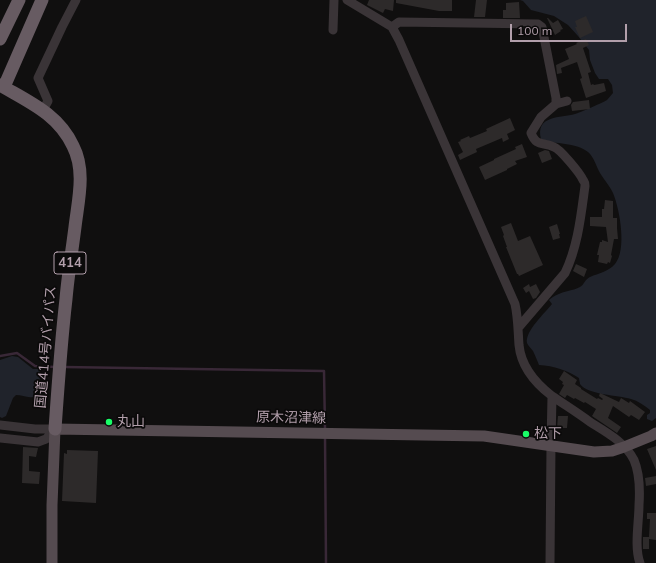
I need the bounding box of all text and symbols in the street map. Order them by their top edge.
scale bar [512,16,629,42]
text: 100 m [517,23,552,38]
road number: 414 [54,252,86,274]
street label: 国道414号バイパス [32,285,60,409]
street label: 原木沼津線 [256,409,326,427]
place label: 丸山 [117,414,145,430]
marker: 丸山 [104,417,114,427]
place label: 松下 [534,426,562,442]
marker: 松下 [521,429,531,439]

